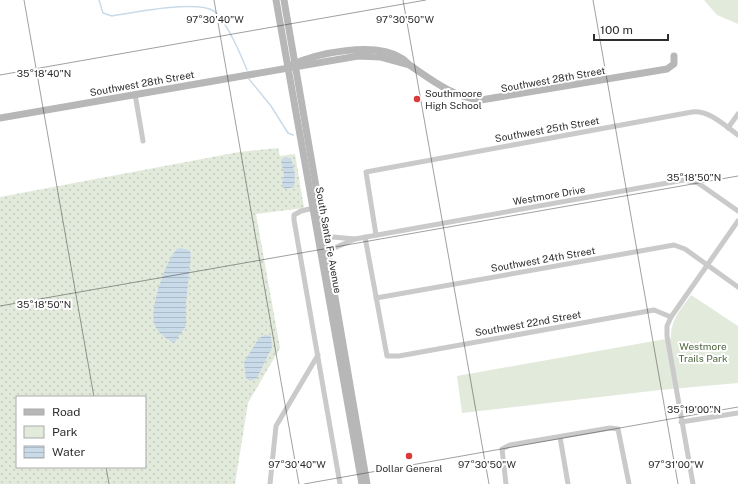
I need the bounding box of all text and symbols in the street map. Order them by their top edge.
text: 97°30'40"W [186,13,244,25]
text: 97°30'50"W [376,13,434,25]
scale bar [594,16,668,42]
text: 100 m [600,23,633,37]
street label: Southwest 28th Street [500,64,606,94]
text: 35°18'40"N [17,67,71,79]
street label: Southwest 28th Street [89,68,195,98]
place label: Southmoore High School [425,87,483,111]
marker: Southmoore High School [412,94,422,104]
street label: Southwest 25th Street [494,114,600,144]
text: 35°18'50"N [667,171,721,183]
street label: Westmore Drive [512,183,587,207]
street label: South Santa Fe Avenue [314,186,344,295]
street label: Southwest 24th Street [490,244,596,274]
text: 35°18'50"N [17,298,71,310]
street label: Southwest 22nd Street [474,308,582,338]
park label: Westmore Trails Park [678,340,728,364]
legend [16,396,146,468]
text: 35°19'00"N [667,403,721,415]
text: Road [52,405,80,419]
text: Park [52,425,78,439]
text: Water [52,445,86,459]
marker: Dollar General [404,451,414,461]
text: 97°30'40"W [268,458,326,470]
text: 97°30'50"W [458,458,516,470]
text: 97°31'00"W [648,458,704,470]
place label: Dollar General [375,462,443,474]

